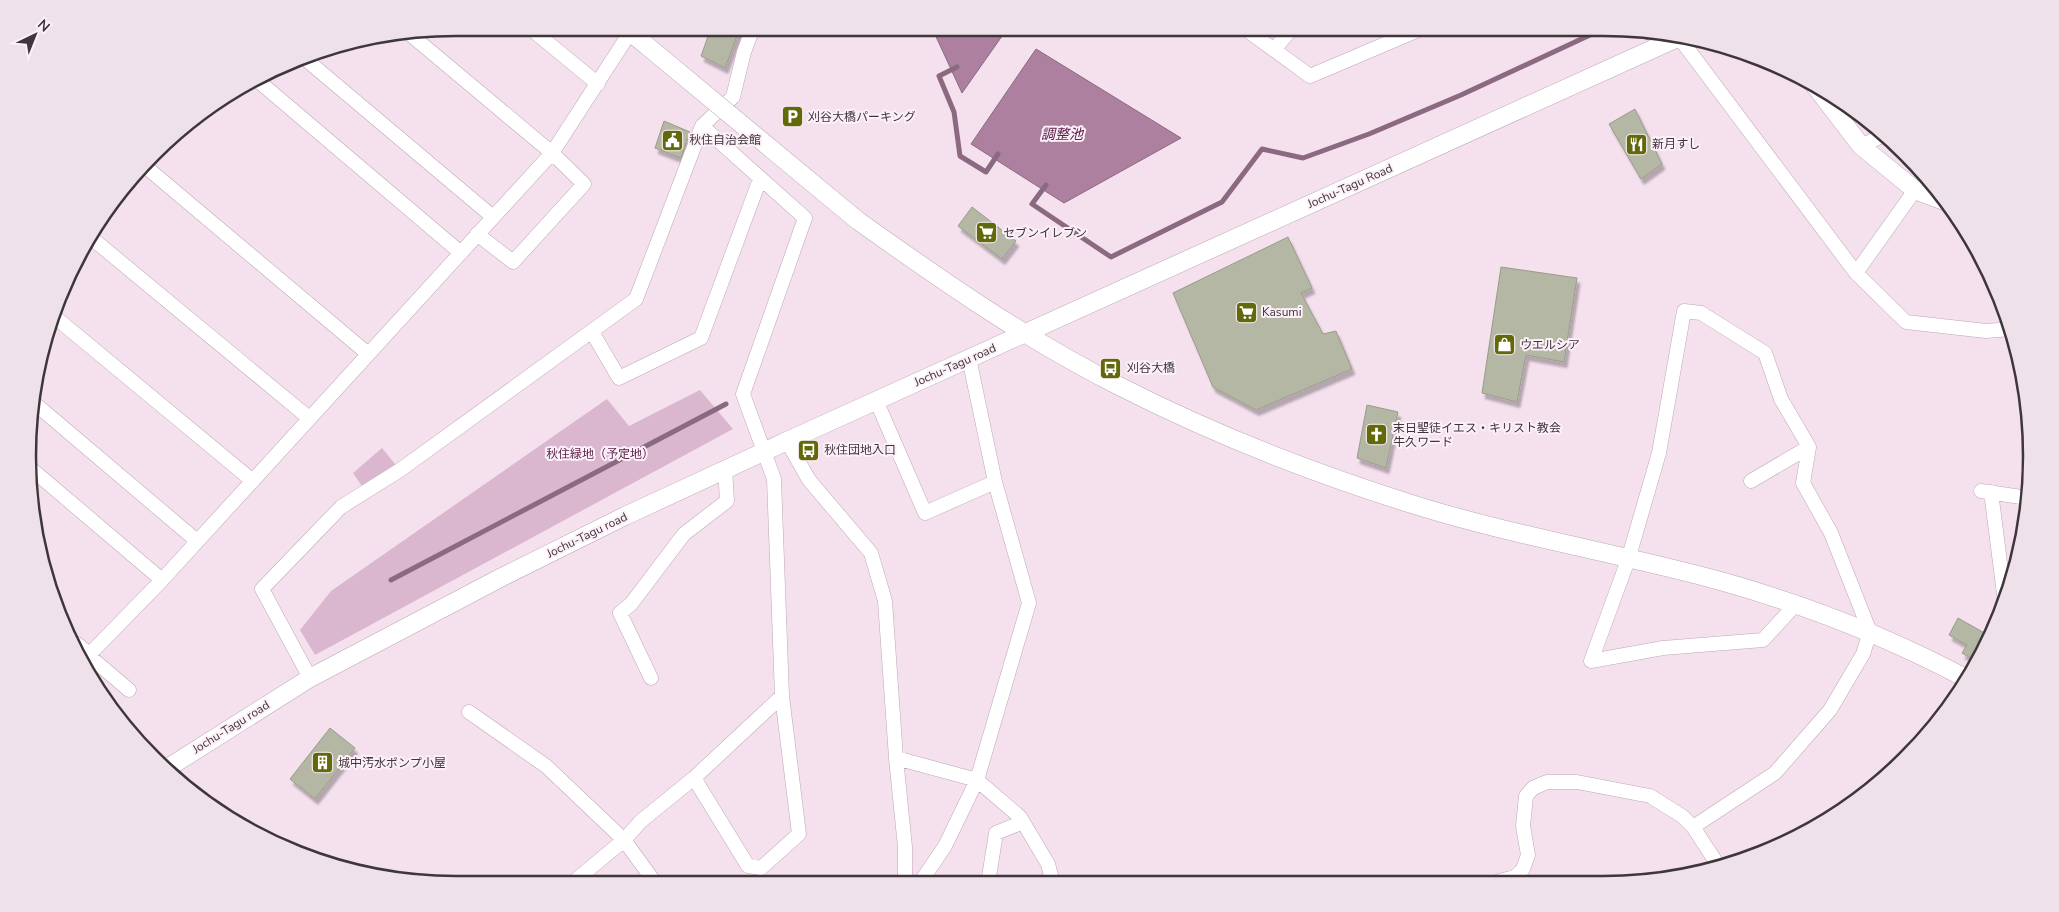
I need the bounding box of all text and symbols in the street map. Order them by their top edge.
north arrow [10,10,60,60]
text: N [33,15,54,36]
parking icon: 刈谷大橋パーキング [780,105,804,129]
place label: 刈谷大橋パーキング [808,109,916,125]
water label: 調整池 [1041,125,1085,144]
public building icon: 秋住自治会館 [661,128,685,152]
place label: 秋住自治会館 [689,132,761,148]
restaurant icon: 新月すし [1624,132,1648,156]
place label: 新月すし [1652,136,1700,152]
street label: Jochu-Tagu Road [1304,160,1395,212]
supermarket icon: セブンイレブン [975,221,999,245]
place label: セブンイレブン [1003,225,1087,241]
supermarket icon: Kasumi [1234,300,1258,324]
place label: Kasumi [1262,304,1301,320]
shop icon: ウエルシア [1492,333,1516,357]
place label: ウエルシア [1520,337,1580,353]
street label: Jochu-Tagu road [911,340,998,391]
bus stop icon: 刈谷大橋 [1099,356,1123,380]
place label: 刈谷大橋 [1127,360,1175,376]
place label: 末日聖徒イエス・キリスト教会 牛久ワード [1393,420,1561,450]
church icon: 末日聖徒イエス・キリスト教会 牛久ワード [1365,423,1389,447]
bus stop icon: 秋住団地入口 [796,438,820,462]
place label: 秋住団地入口 [824,442,896,458]
park label: 秋住緑地（予定地） [546,446,654,462]
street label: Jochu-Tagu road [543,509,630,562]
street label: Jochu-Tagu road [189,697,273,758]
building icon: 城中汚水ポンプ小屋 [310,751,334,775]
place label: 城中汚水ポンプ小屋 [338,755,446,771]

